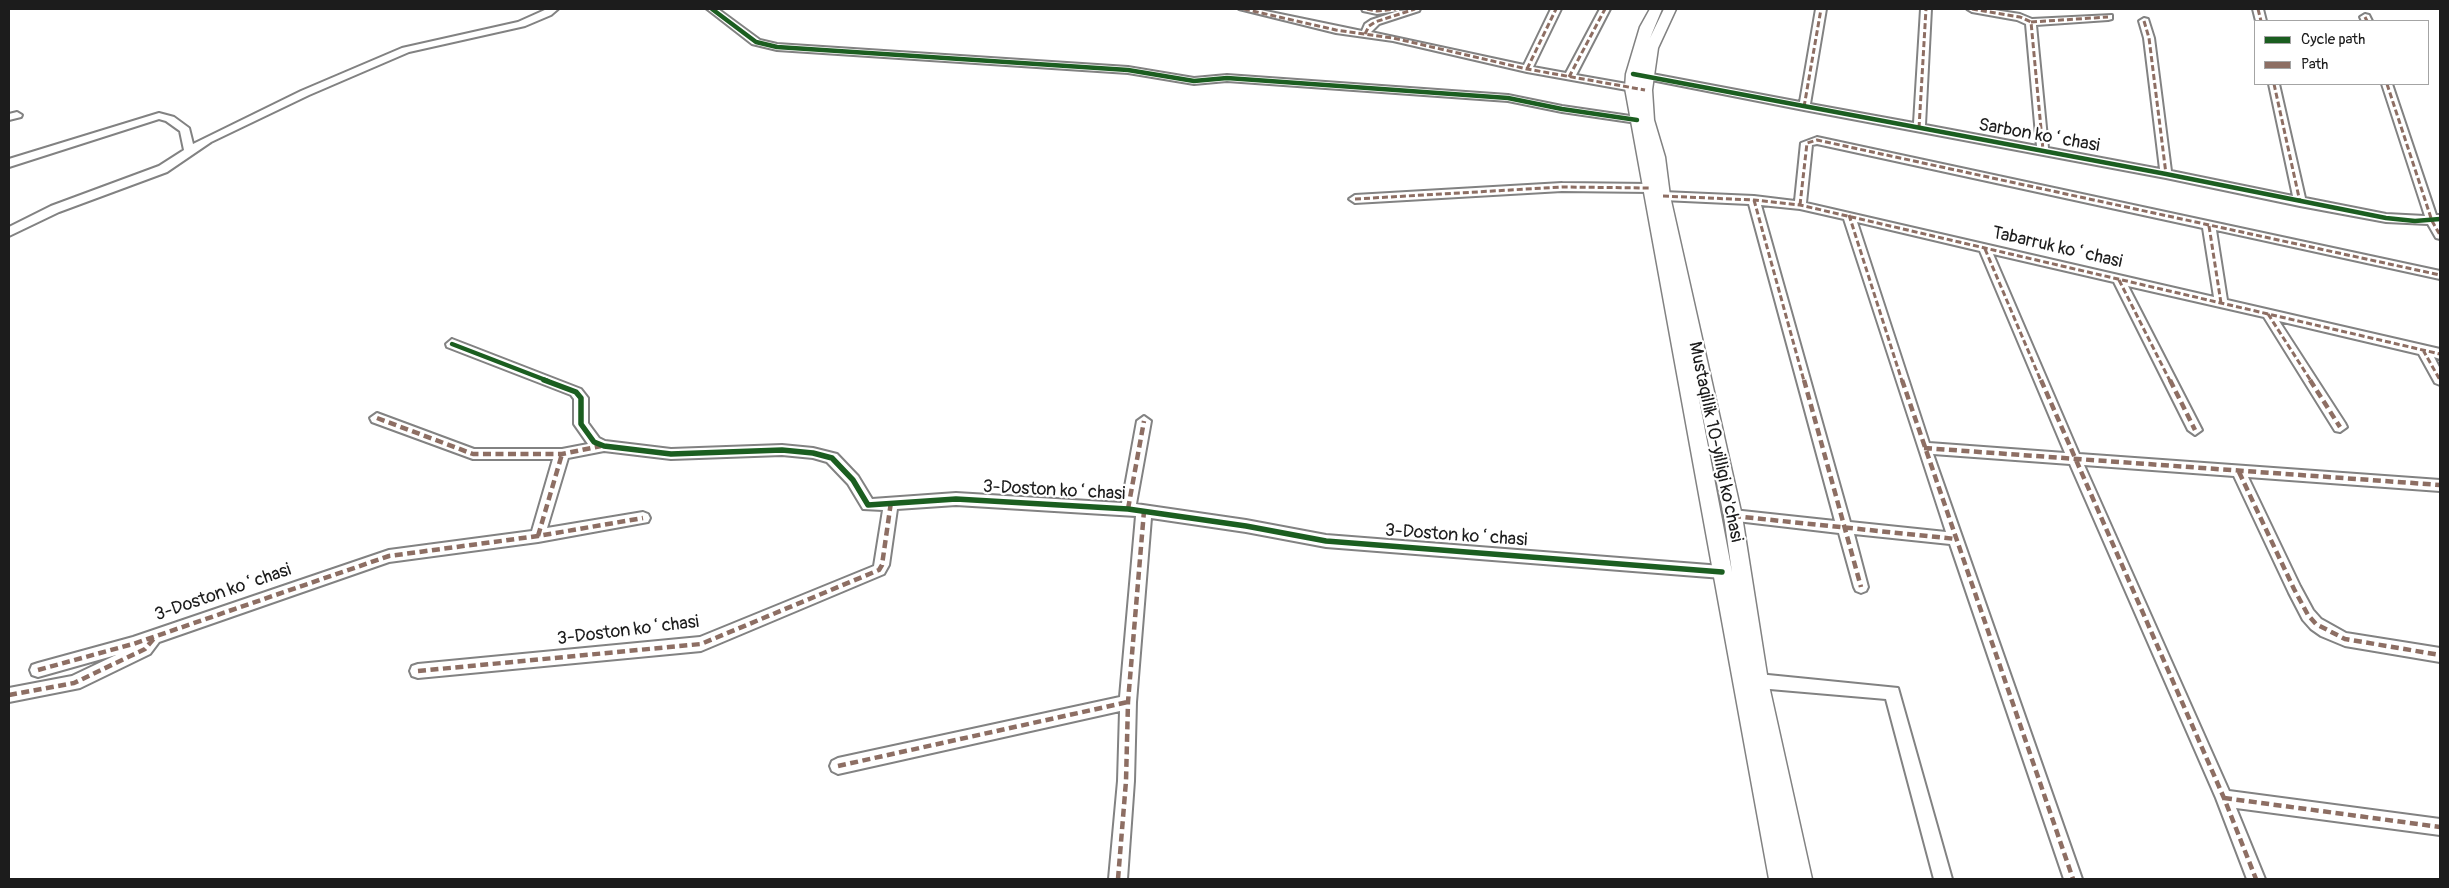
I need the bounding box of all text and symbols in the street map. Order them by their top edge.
legend [2254,20,2429,85]
text: Cycle path [2301,30,2365,49]
text: Path [2301,55,2328,74]
street label: Sarbon koʻchasi [1977,115,2101,157]
street label: Tabarruk koʻchasi [1990,223,2124,273]
street label: Mustaqillik 10-yilligi ko'chasi [1683,340,1747,544]
street label: 3-Doston koʻchasi [982,476,1126,506]
street label: 3-Doston koʻchasi [1384,520,1528,552]
street label: 3-Doston koʻchasi [152,560,294,626]
street label: 3-Doston koʻchasi [556,612,700,650]

